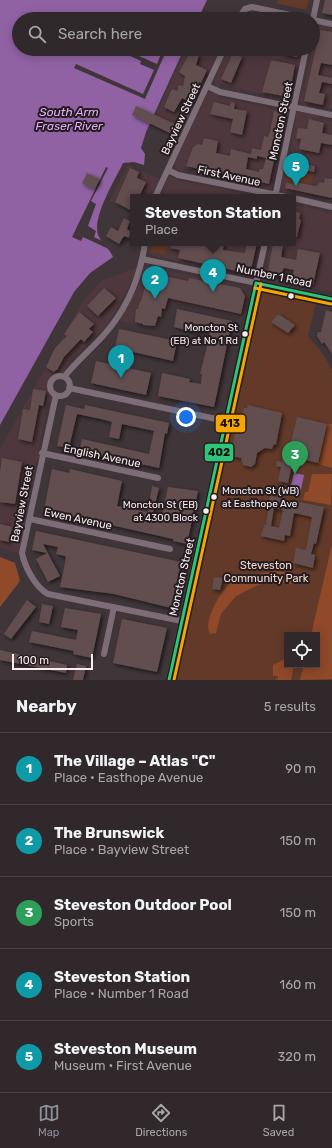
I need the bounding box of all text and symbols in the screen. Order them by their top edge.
search box [12,12,320,56]
icon: search [26,23,48,45]
text: Search here [58,25,142,43]
street label: Moncton Street [266,80,296,161]
street label: Bayview Street [159,81,203,157]
water label: South Arm Fraser River [35,105,103,133]
pin: 5 [283,153,309,186]
street label: First Avenue [196,163,262,189]
popup [130,194,296,246]
text: Steveston Station [145,204,281,222]
text: Place [145,222,178,237]
pin: 4 [200,259,226,292]
street label: Number 1 Road [235,262,313,290]
pin: 2 [142,266,168,299]
unlabelled marker [286,291,296,301]
place label: Moncton St (EB) at No 1 Rd [170,322,238,347]
marker: Moncton St (EB) at No 1 Rd [240,329,250,339]
pin: 1 [108,345,134,378]
your location [176,407,196,427]
line badge: 413 [215,414,246,433]
text: 413 [220,417,240,430]
street label: English Avenue [62,441,142,471]
pin: 3 [282,441,308,474]
line badge: 402 [204,443,234,462]
text: 402 [208,446,230,459]
street label: Bayview Street [8,464,36,543]
place label: Moncton St (WB) at Easthope Ave [222,485,299,510]
marker: Moncton St (WB) at Easthope Ave [209,492,219,502]
place label: Moncton St (EB) at 4300 Block [123,499,199,524]
street label: Ewen Avenue [43,505,113,533]
marker: Moncton St (EB) at 4300 Block [201,506,211,516]
street label: Moncton Street [167,536,197,617]
park label: Steveston Community Park [224,559,309,585]
map controls [284,632,320,668]
button: locate [284,632,320,668]
scale bar [12,652,93,671]
text: 100 m [18,654,49,667]
text: Nearby [16,696,77,716]
text: 5 results [264,699,316,714]
text: The Village – Atlas "C" [54,752,216,770]
text: 1 [26,761,32,776]
text: 90 m [285,761,316,776]
text: Place · Easthope Avenue [54,770,203,785]
text: The Brunswick [54,824,164,842]
text: 2 [25,833,33,848]
text: 150 m [280,833,316,848]
text: Place · Bayview Street [54,842,189,857]
text: Steveston Outdoor Pool [54,896,232,914]
text: 3 [25,905,33,920]
text: 150 m [280,905,316,920]
text: Sports [54,914,94,929]
text: Steveston Station [54,968,190,986]
text: 4 [25,977,33,992]
text: 160 m [280,977,316,992]
text: Place · Number 1 Road [54,986,189,1001]
text: Steveston Museum [54,1040,197,1058]
text: 5 [25,1049,33,1064]
text: 320 m [278,1049,316,1064]
text: Museum · First Avenue [54,1058,192,1073]
tab: Map [38,1102,60,1139]
tab: Directions [135,1102,187,1139]
tab: Saved [263,1102,294,1139]

